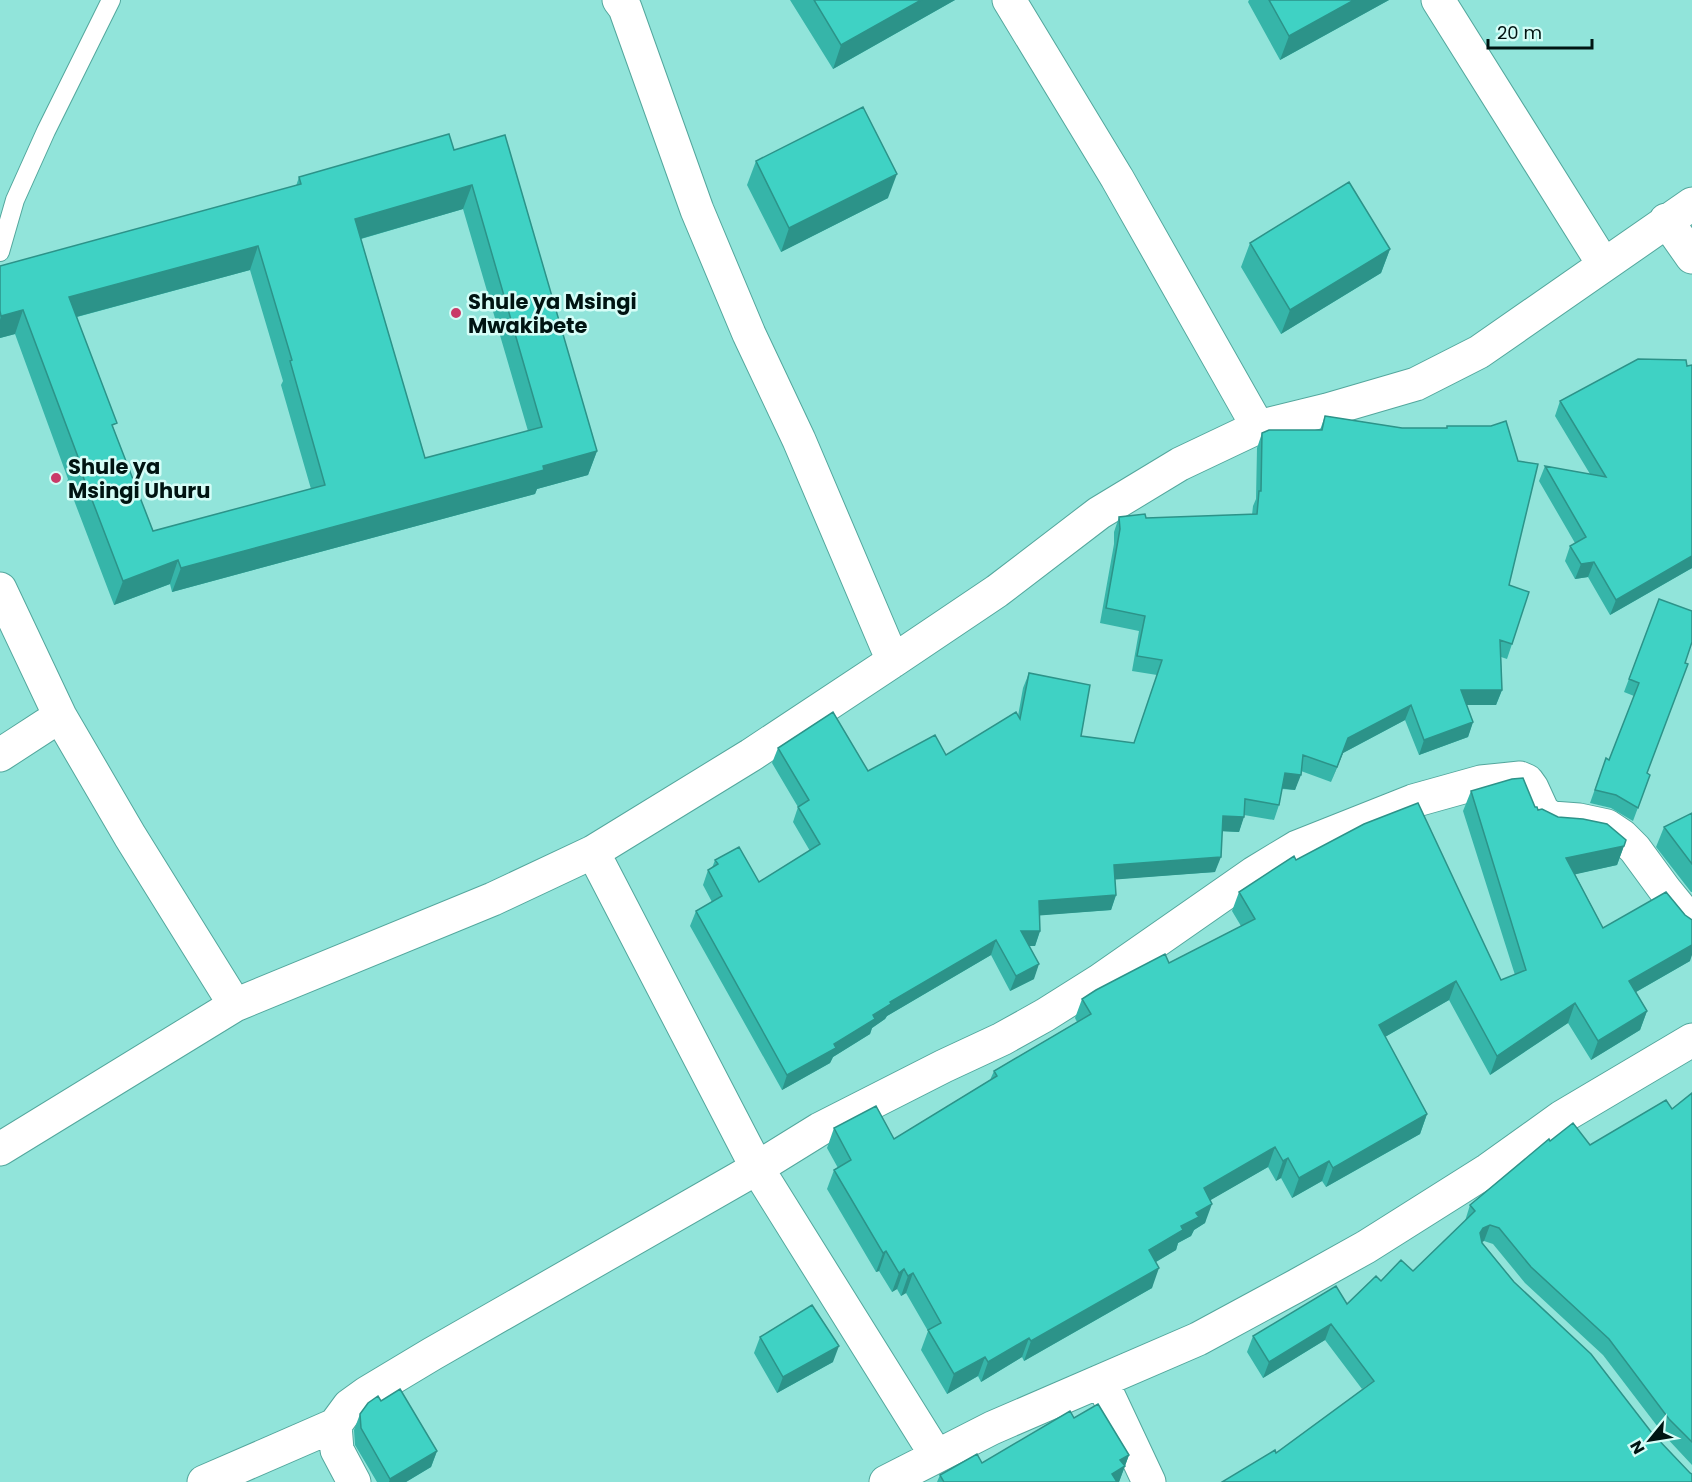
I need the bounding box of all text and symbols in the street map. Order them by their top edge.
scale bar [1488,12,1592,50]
text: 20 m [1497,20,1542,45]
place label: Shule ya Msingi Mwakibete [468,287,637,340]
marker: Shule ya Msingi Mwakibete [449,306,463,320]
place label: Shule ya Msingi Uhuru [68,452,211,505]
marker: Shule ya Msingi Uhuru [49,471,63,485]
north arrow [1620,1410,1680,1470]
text: N [1624,1436,1650,1458]

